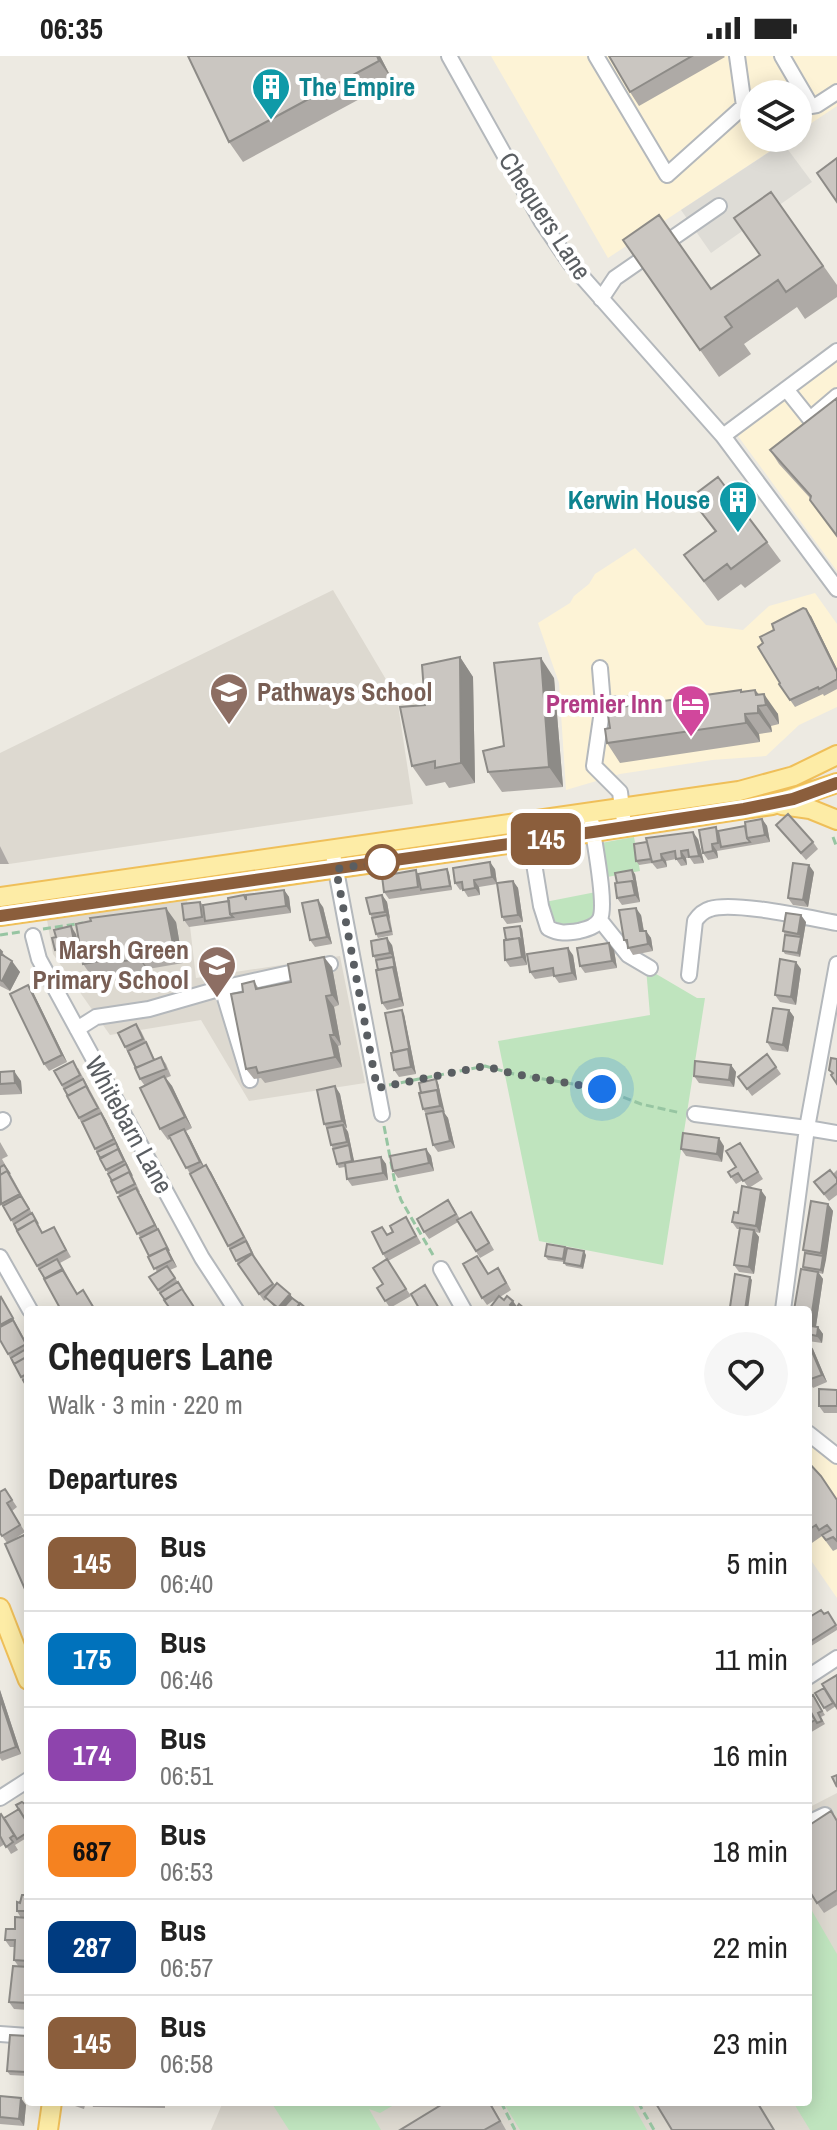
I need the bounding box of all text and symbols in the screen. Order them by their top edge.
text: 06:35 [40,8,103,48]
building icon: The Empire [250,66,292,121]
place label: The Empire [299,69,415,104]
map controls [740,80,812,152]
button: layers [740,80,812,152]
street label: Chequers Lane [491,145,600,286]
building icon: Kerwin House [717,479,759,534]
place label: Kerwin House [568,482,710,517]
school or university icon: Pathways School [208,671,250,726]
place label: Pathways School [257,674,432,709]
hotel icon: Premier Inn [670,683,712,738]
place label: Premier Inn [546,686,663,721]
line badge: 145 [500,813,592,865]
text: 145 [527,820,565,858]
unlabelled marker [365,845,399,879]
place label: Marsh Green Primary School [33,932,189,997]
school or university icon: Marsh Green Primary School [196,944,238,999]
street label: Whitebarn Lane [77,1050,182,1200]
your location [582,1069,622,1109]
text: Chequers Lane [48,1331,273,1382]
button: heart [704,1332,788,1416]
text: Walk · 3 min · 220 m [48,1387,243,1422]
text: Departures [48,1458,178,1498]
text: Bus [160,1526,206,1566]
text: 5 min [726,1543,788,1583]
text: 145 [73,1544,111,1582]
text: 06:40 [160,1566,213,1601]
text: Bus [160,1622,206,1662]
text: 11 min [715,1639,788,1679]
text: 175 [73,1640,111,1678]
text: 06:46 [160,1662,213,1697]
text: Bus [160,1718,206,1758]
text: 16 min [713,1735,788,1775]
text: 174 [73,1736,111,1774]
text: 06:51 [160,1758,213,1793]
text: Bus [160,1814,206,1854]
text: 18 min [713,1831,788,1871]
text: 687 [73,1832,111,1870]
text: 06:53 [160,1854,213,1889]
text: Bus [160,1910,206,1950]
text: 22 min [713,1927,788,1967]
text: 287 [73,1928,111,1966]
text: 06:57 [160,1950,213,1985]
text: Bus [160,2006,206,2046]
text: 23 min [713,2023,788,2063]
text: 145 [73,2024,111,2062]
text: 06:58 [160,2046,213,2081]

